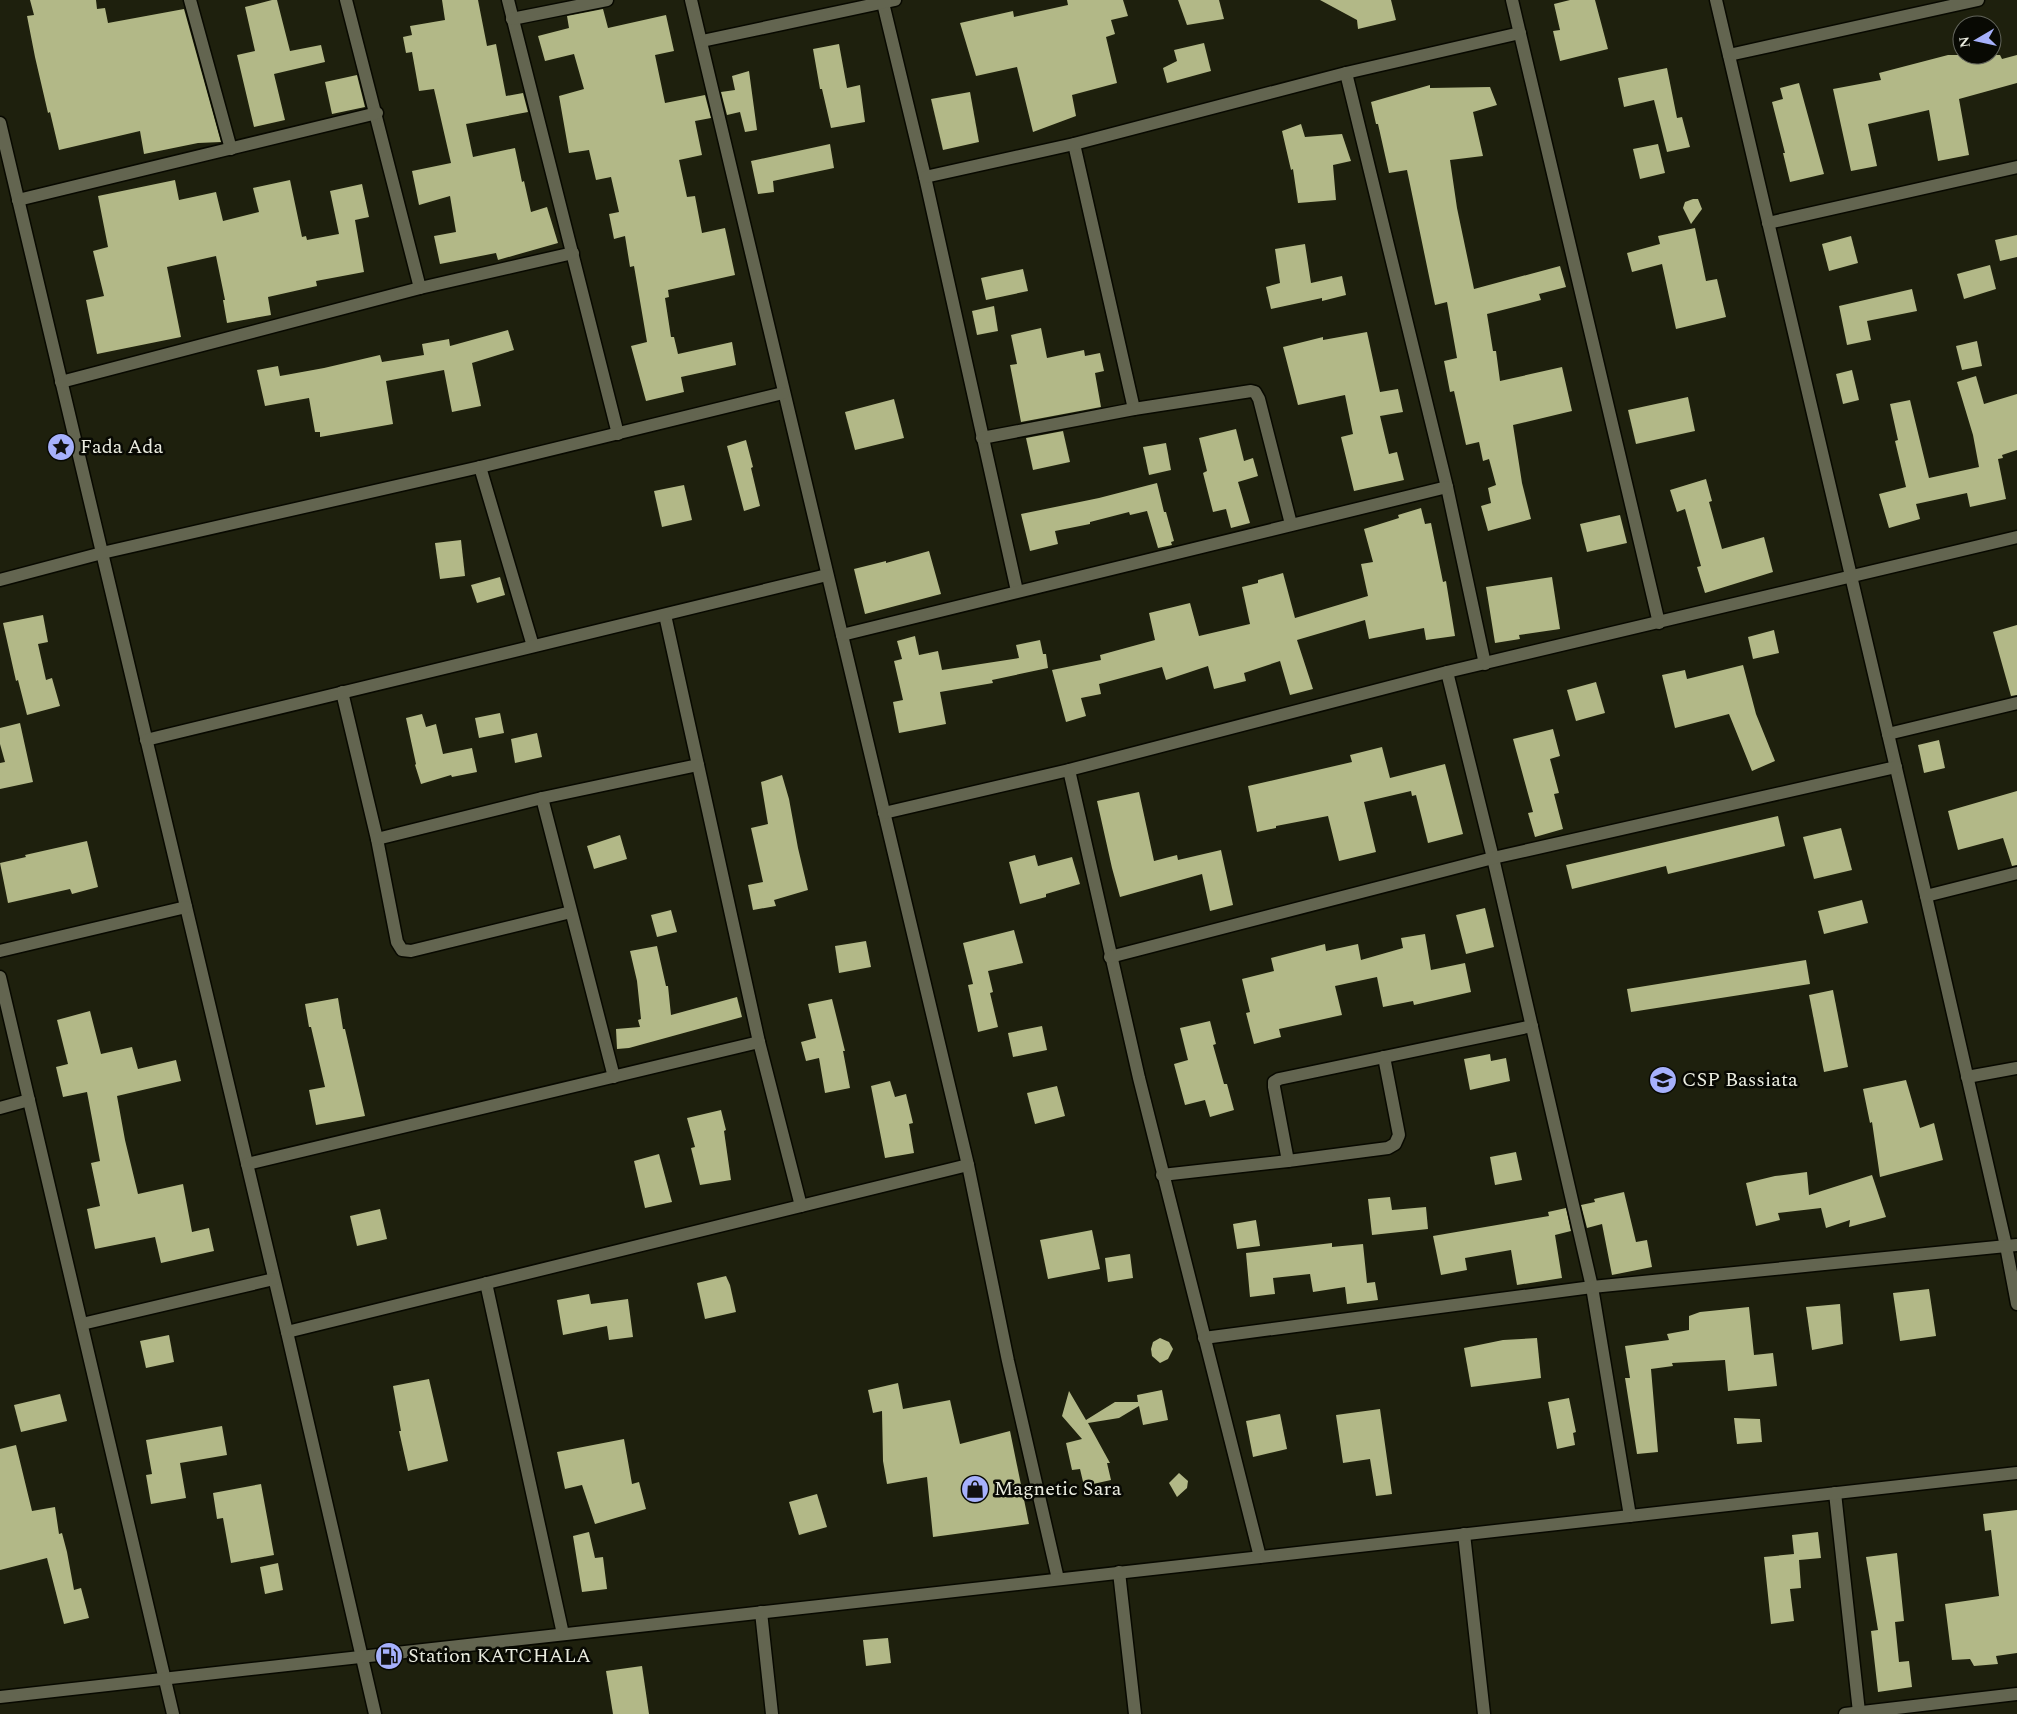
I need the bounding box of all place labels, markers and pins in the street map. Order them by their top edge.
place icon: Fada Ada [46,432,76,462]
place label: Fada Ada [80,432,163,462]
school or university icon: CSP Bassiata [1648,1065,1678,1095]
place label: CSP Bassiata [1682,1065,1798,1095]
shop icon: Magnetic Sara [960,1474,990,1504]
place label: Magnetic Sara [994,1474,1122,1504]
fuel station icon: Station KATCHALA [374,1641,404,1671]
place label: Station KATCHALA [408,1641,591,1671]

